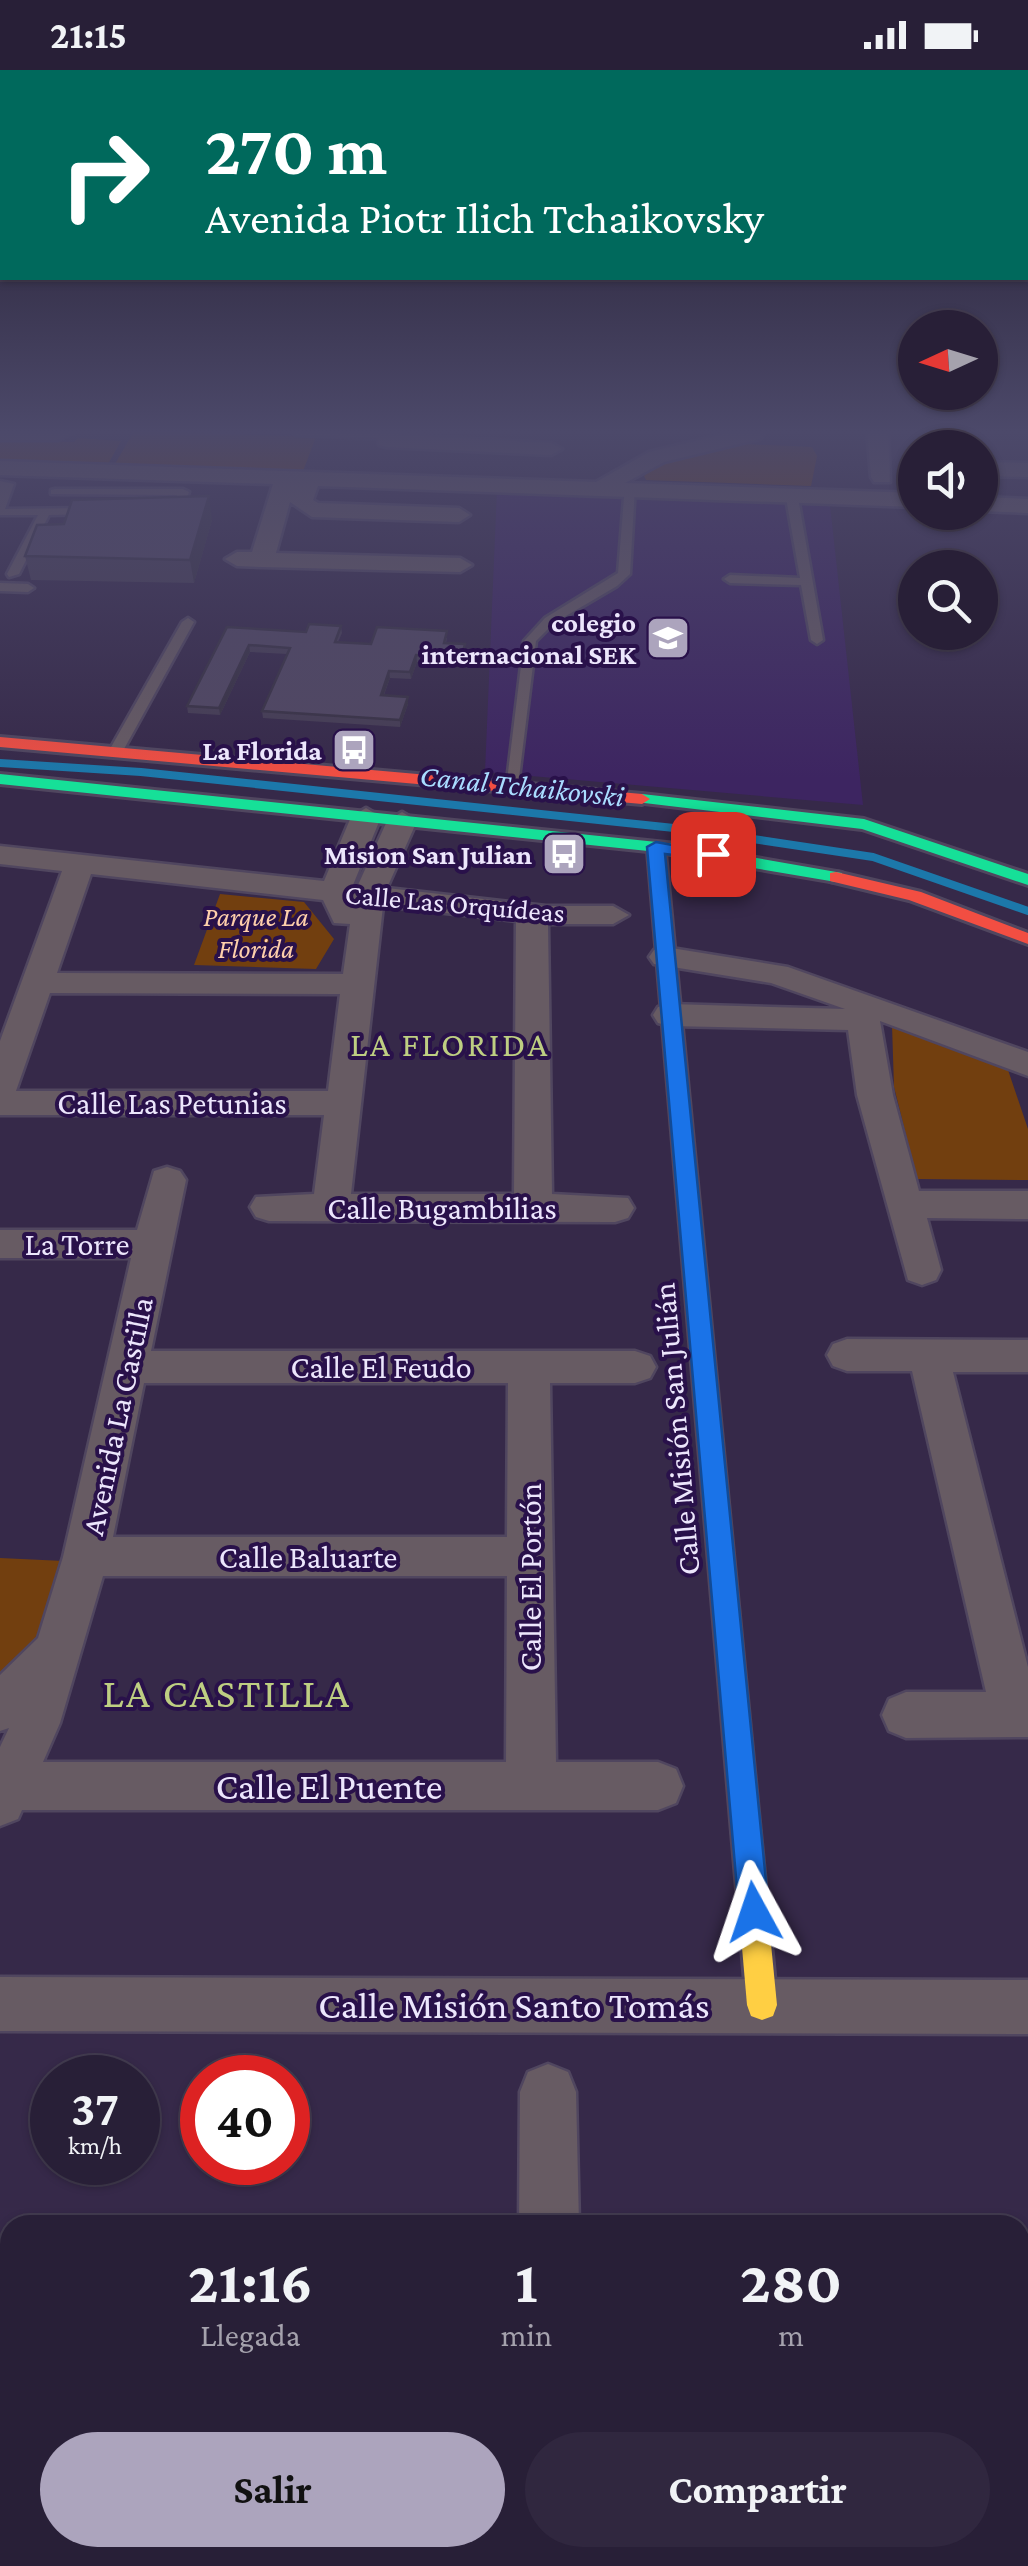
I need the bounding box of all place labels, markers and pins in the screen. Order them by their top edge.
place label: colegio internacional SEK [422,607,637,670]
school or university icon: colegio internacional SEK [645,615,691,661]
bus stop icon: La Florida [331,727,377,773]
place label: La Florida [202,735,322,766]
pin [671,812,756,897]
bus stop icon: Mision San Julian [541,831,587,877]
place label: Mision San Julian [324,839,532,870]

